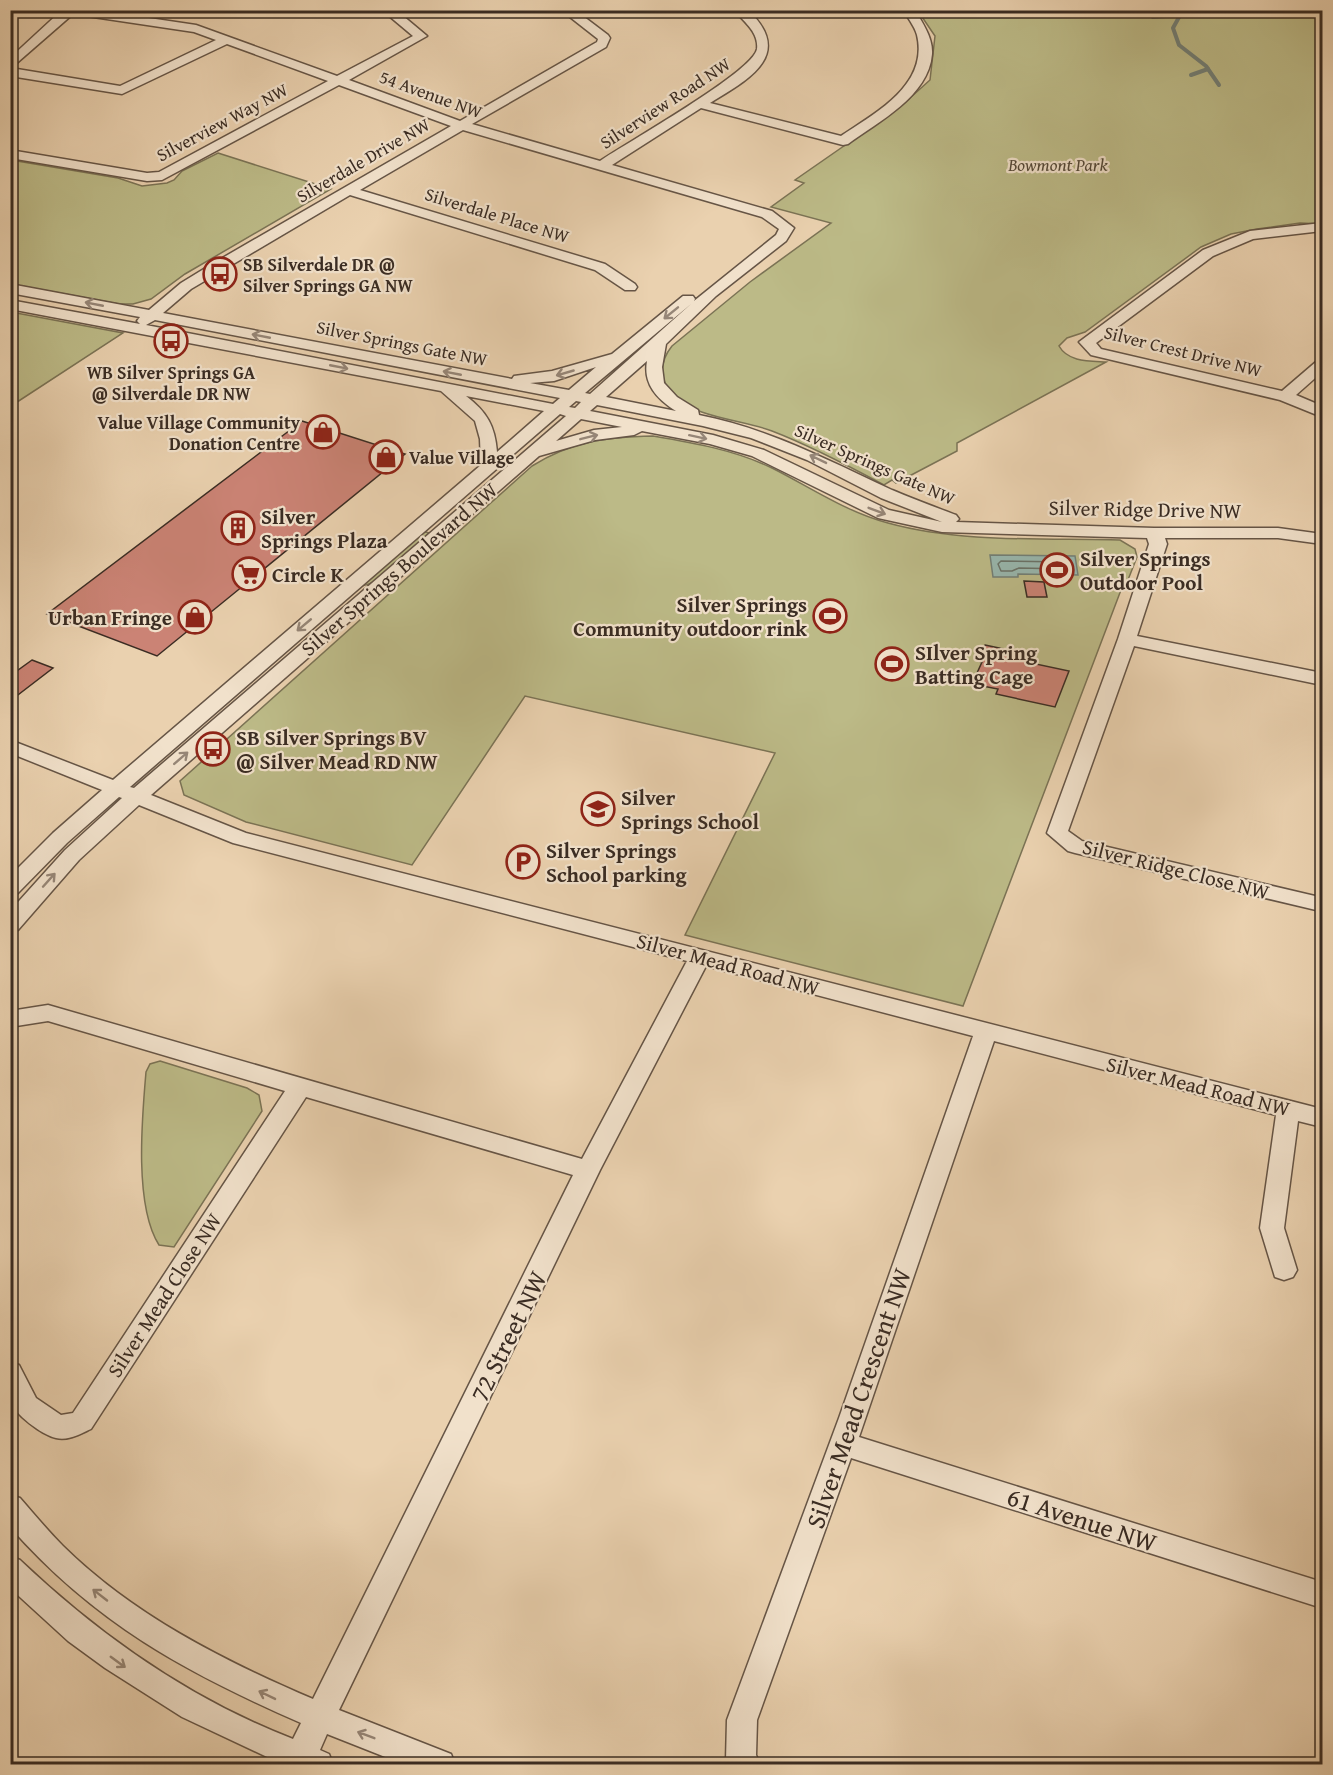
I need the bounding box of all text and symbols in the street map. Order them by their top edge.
street label: Silverview Road NW [594,50,736,155]
street label: 54 Avenue NW [376,63,487,125]
street label: Silverview Way NW [151,76,293,168]
street label: Silverdale Drive NW [291,110,435,209]
park label: Bowmont Park [1007,151,1109,178]
street label: Silverdale Place NW [422,180,573,250]
place label: SB Silverdale DR @ Silver Springs GA NW [243,251,413,299]
bus stop icon: SB Silverdale DR @ Silver Springs GA NW [202,256,238,292]
one-way arrow [85,298,105,309]
one-way arrow [663,306,679,319]
street label: Silver Springs Gate NW [314,313,490,373]
street label: Silver Crest Drive NW [1101,318,1265,384]
bus stop icon: WB Silver Springs GA @ Silverdale DR NW [153,323,189,359]
one-way arrow [252,330,271,341]
place label: WB Silver Springs GA @ Silverdale DR NW [87,359,256,407]
one-way arrow [329,362,349,373]
one-way arrow [443,367,463,378]
one-way arrow [556,368,575,379]
place label: Value Village Community Donation Centre [98,409,301,457]
shop icon: Value Village Community Donation Centre [305,414,341,450]
street label: Silver Springs Gate NW [790,416,960,512]
one-way arrow [579,430,598,442]
one-way arrow [687,432,707,443]
shop icon: Value Village [368,439,404,475]
place label: Value Village [409,444,514,471]
one-way arrow [810,453,828,465]
street label: Silver Springs Boulevard NW [294,475,504,663]
street label: Silver Ridge Drive NW [1048,492,1242,526]
place label: Silver Springs Plaza [261,501,388,556]
one-way arrow [867,506,886,517]
building icon: Silver Springs Plaza [220,510,256,546]
place label: Silver Springs Outdoor Pool [1080,543,1211,598]
sports icon: Silver Springs Outdoor Pool [1039,552,1075,588]
supermarket icon: Circle K [231,556,267,592]
place label: Circle K [272,559,345,590]
place label: Silver Springs Community outdoor rink [573,589,808,644]
sports icon: Silver Springs Community outdoor rink [812,598,848,634]
shop icon: Urban Fringe [177,599,213,635]
place label: Urban Fringe [48,602,172,633]
one-way arrow [297,618,312,632]
place label: SIlver Spring Batting Cage [915,637,1038,692]
sports icon: SIlver Spring Batting Cage [874,646,910,682]
place label: SB Silver Springs BV @ Silver Mead RD NW [236,722,438,777]
bus stop icon: SB Silver Springs BV @ Silver Mead RD NW [195,731,231,767]
one-way arrow [173,751,188,765]
place label: Silver Springs School [621,782,759,837]
school or university icon: Silver Springs School [580,791,616,827]
street label: Silver Ridge Close NW [1079,831,1273,907]
place label: Silver Springs School parking [546,835,688,890]
parking icon: Silver Springs School parking [505,844,541,880]
one-way arrow [42,873,56,888]
street label: Silver Mead Road NW [633,925,823,1003]
street label: Silver Mead Road NW [1103,1048,1293,1124]
street label: Silver Mead Close NW [99,1207,229,1383]
street label: Silver Mead Crescent NW [795,1263,921,1533]
street label: 72 Street NW [459,1264,557,1408]
street label: 61 Avenue NW [1002,1476,1162,1562]
one-way arrow [92,1589,108,1602]
one-way arrow [110,1656,126,1668]
one-way arrow [258,1689,276,1700]
one-way arrow [358,1729,376,1740]

